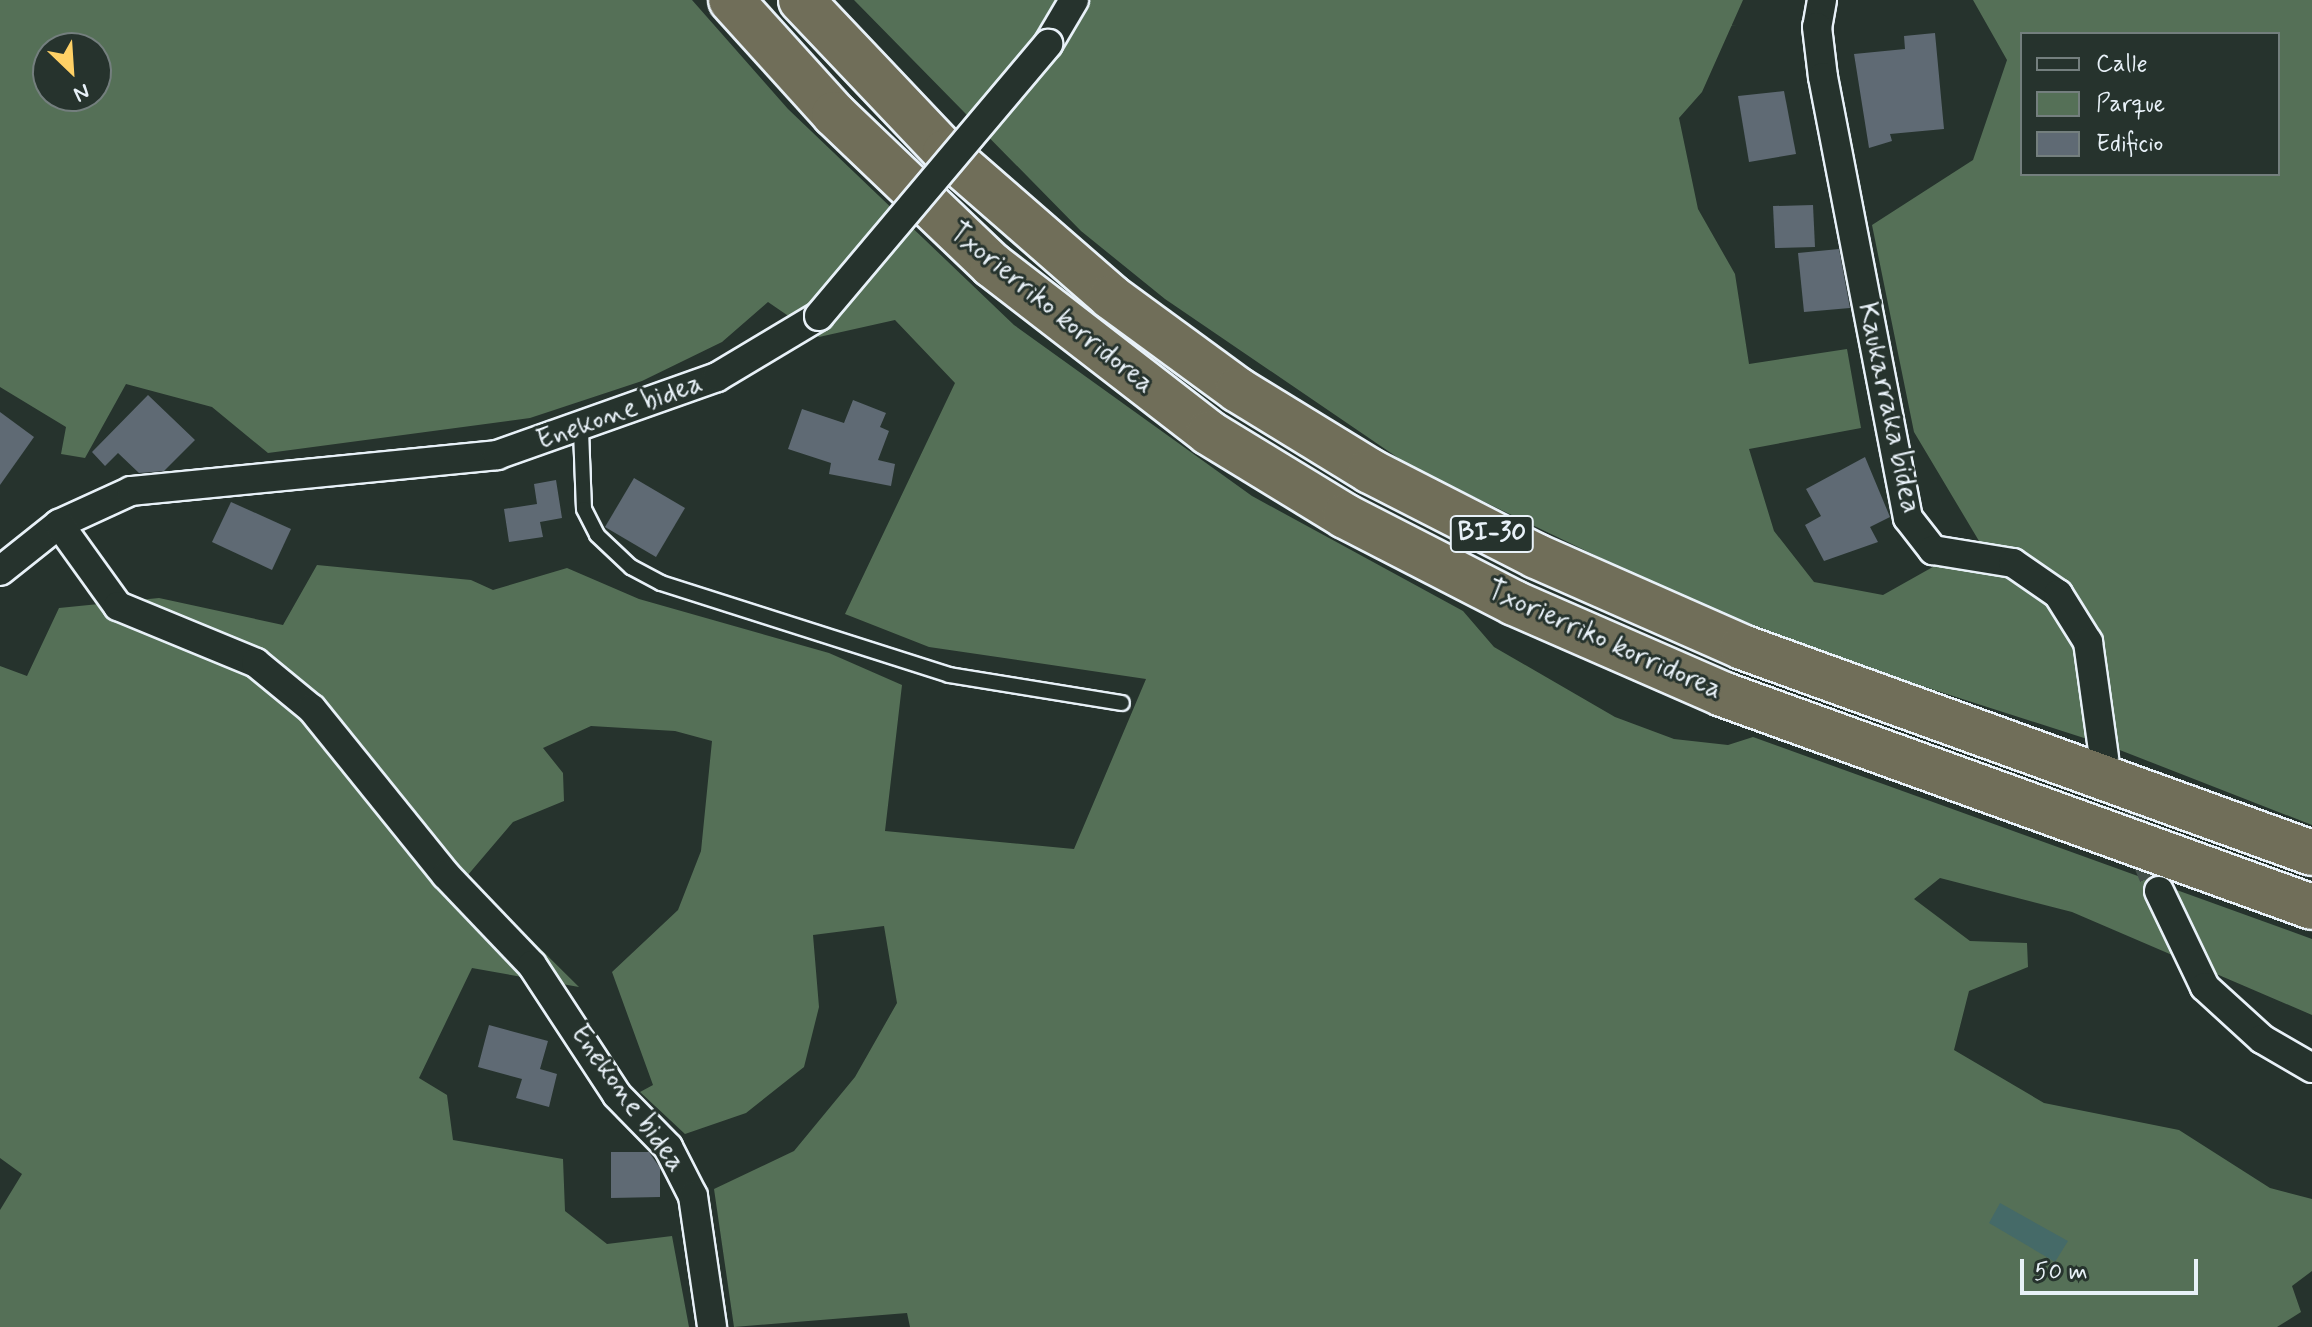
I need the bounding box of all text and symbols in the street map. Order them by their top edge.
north arrow [32,32,112,112]
legend [2020,32,2280,176]
text: Calle [2096,49,2148,80]
text: N [69,76,94,108]
text: Parque [2096,89,2165,120]
text: Edificio [2096,129,2163,160]
street label: Txorierriko korridorea [942,216,1160,402]
street label: Kaukarraka bidea [1849,299,1927,517]
street label: Enekone bidea [532,367,708,459]
road number: BI-30 [1448,512,1536,556]
street label: Txorierriko korridorea [1481,574,1727,708]
street label: Enekone bidea [562,1018,692,1180]
scale bar [2024,1243,2202,1293]
text: 50 m [2034,1257,2088,1288]

